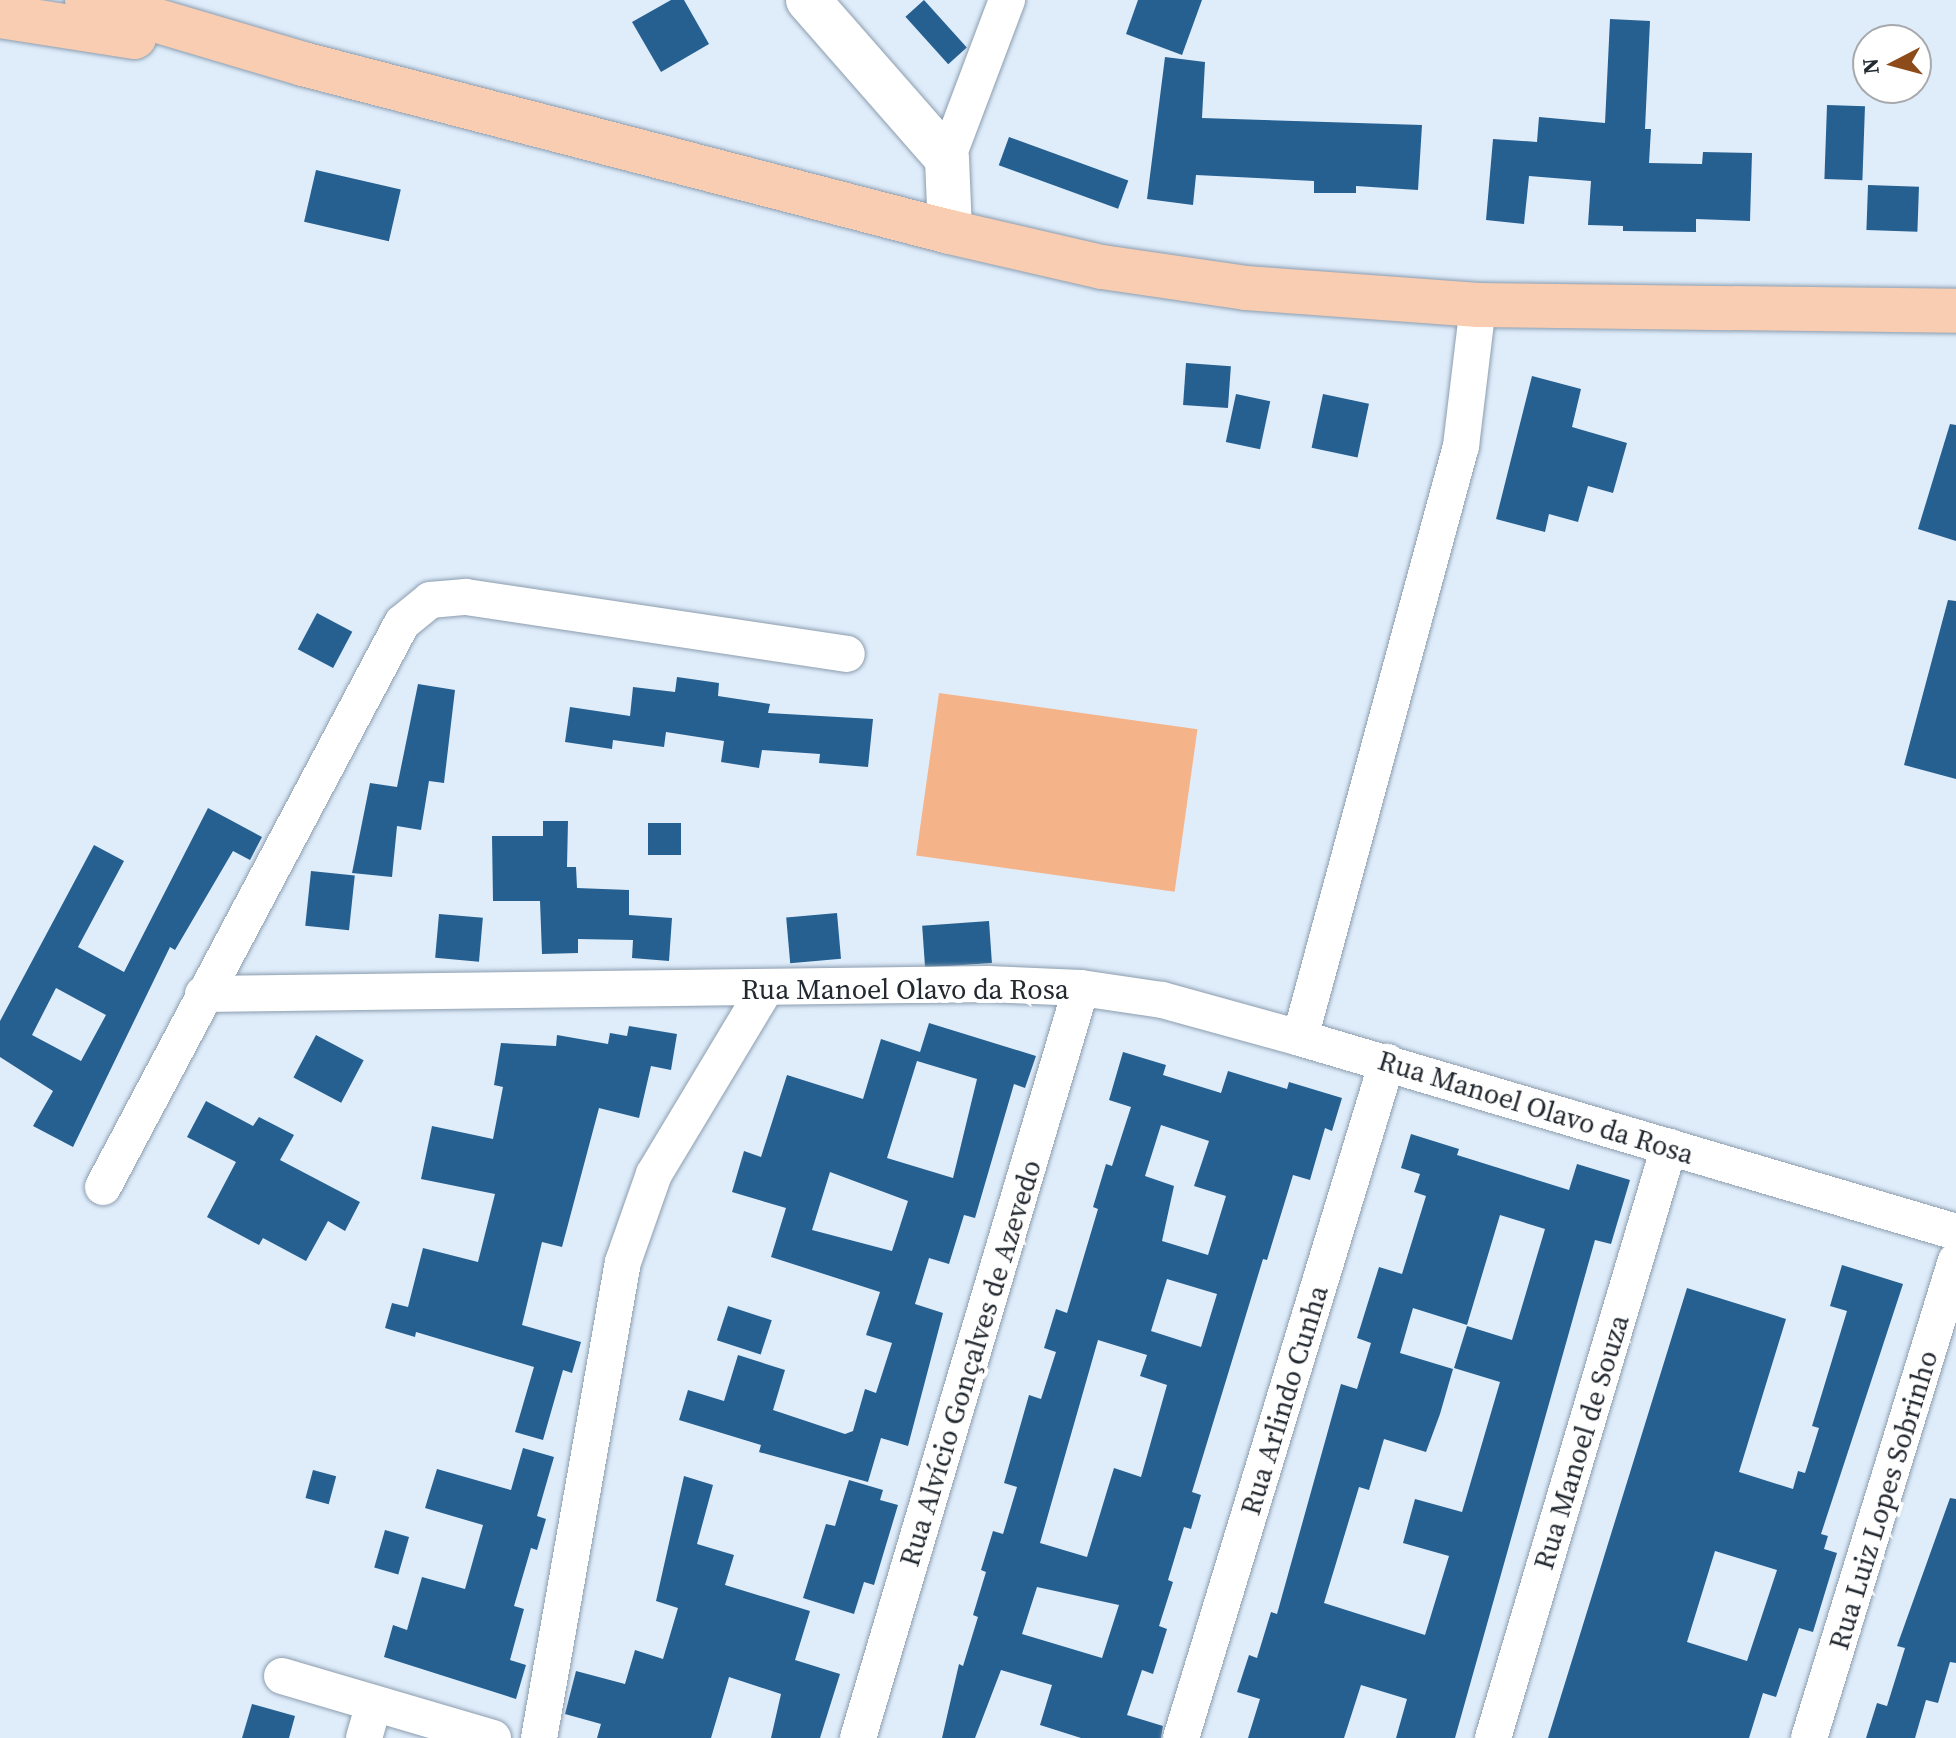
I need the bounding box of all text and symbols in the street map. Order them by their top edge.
north arrow [1852,24,1932,104]
text: N [1854,57,1886,76]
street label: Rua Manoel Olavo da Rosa [741,972,1069,1006]
street label: Rua Manoel Olavo da Rosa [1374,1043,1698,1171]
street label: Rua Alvício Gonçalves de Azevedo [892,1156,1048,1570]
street label: Rua Arlindo Cunha [1233,1281,1335,1519]
street label: Rua Manoel de Souza [1526,1311,1636,1573]
street label: Rua Luiz Lopes Sobrinho [1821,1346,1945,1654]

